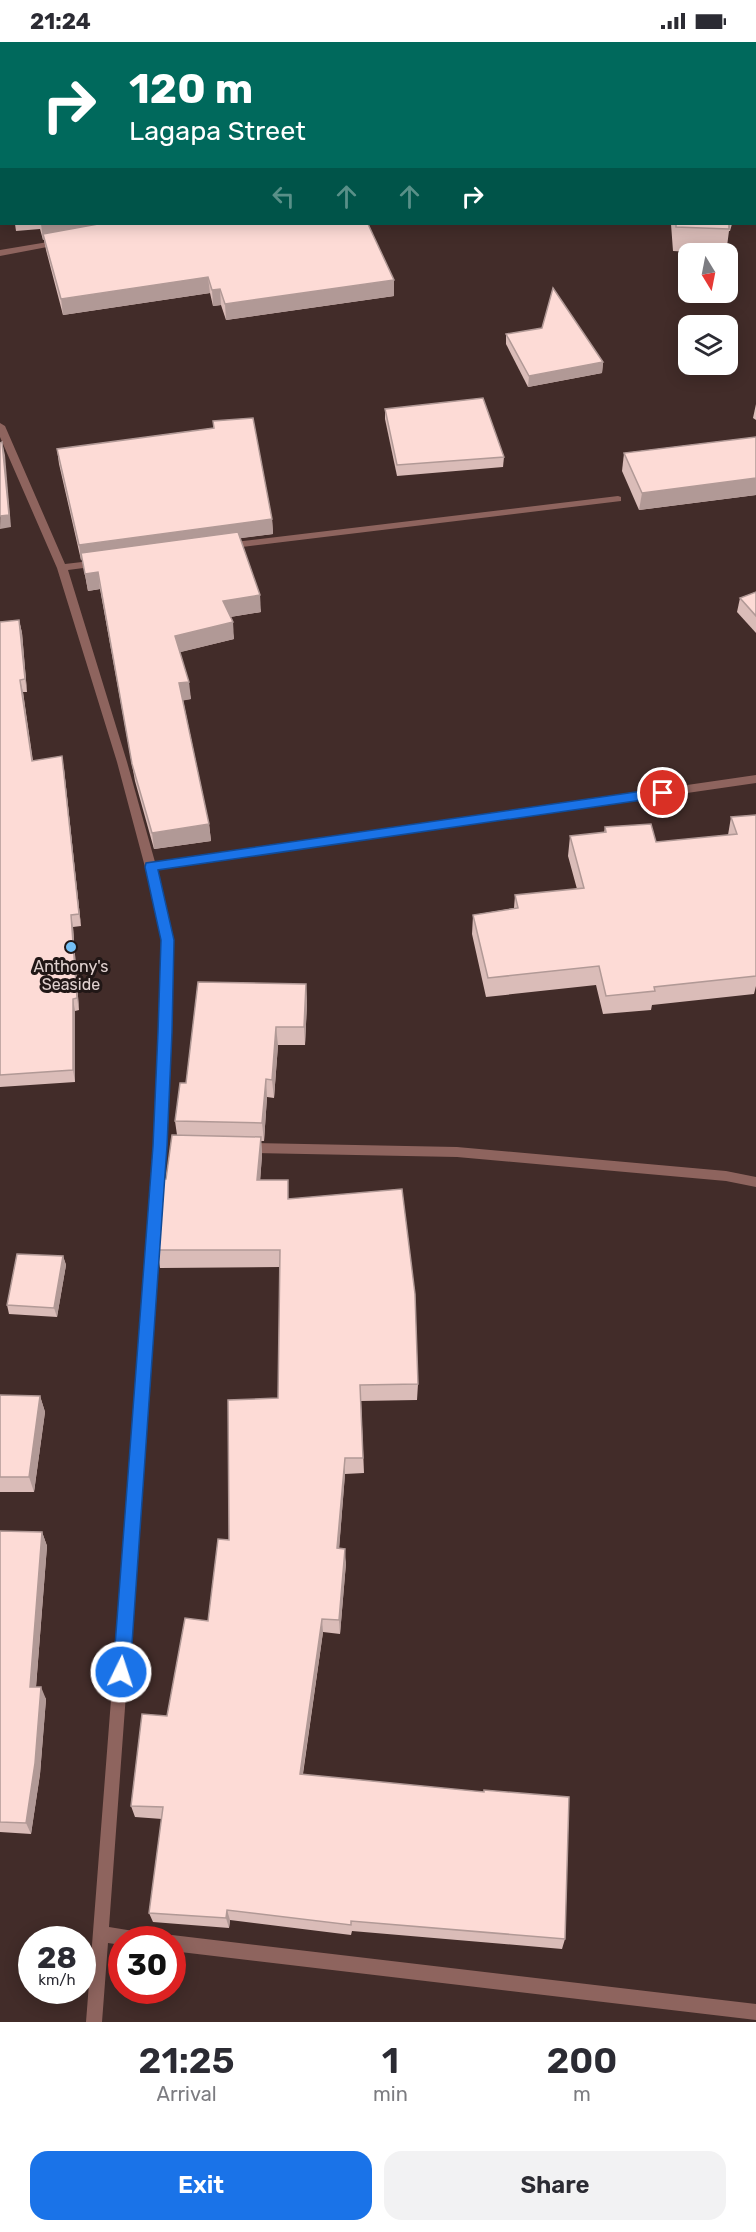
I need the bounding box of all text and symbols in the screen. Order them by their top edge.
text: 21:24 [30,8,91,35]
text: 120 m [129,64,253,114]
icon: right [30,66,108,144]
text: Lagapa Street [129,115,306,147]
icon: left [267,180,300,213]
icon: ahead [330,180,363,213]
icon: ahead [393,180,426,213]
icon: right [456,180,489,213]
north arrow [678,243,738,303]
map controls [678,243,738,375]
button: layers [678,315,738,375]
pin [637,767,688,818]
icon: arrive [646,776,679,809]
marker: Anthony's Seaside [64,940,78,954]
place label: Anthony's Seaside [33,957,109,994]
position arrow [89,1640,153,1704]
speed limit sign: 30 [108,1926,186,2004]
text: 28 [37,1940,77,1976]
text: km/h [38,1971,76,1989]
text: 21:25 [139,2039,234,2082]
text: 1 [382,2039,399,2082]
text: 200 [546,2039,617,2082]
text: Arrival [157,2082,217,2106]
text: min [373,2082,408,2106]
text: m [573,2082,591,2106]
button: Exit [30,2151,372,2220]
button: Share [384,2151,726,2220]

